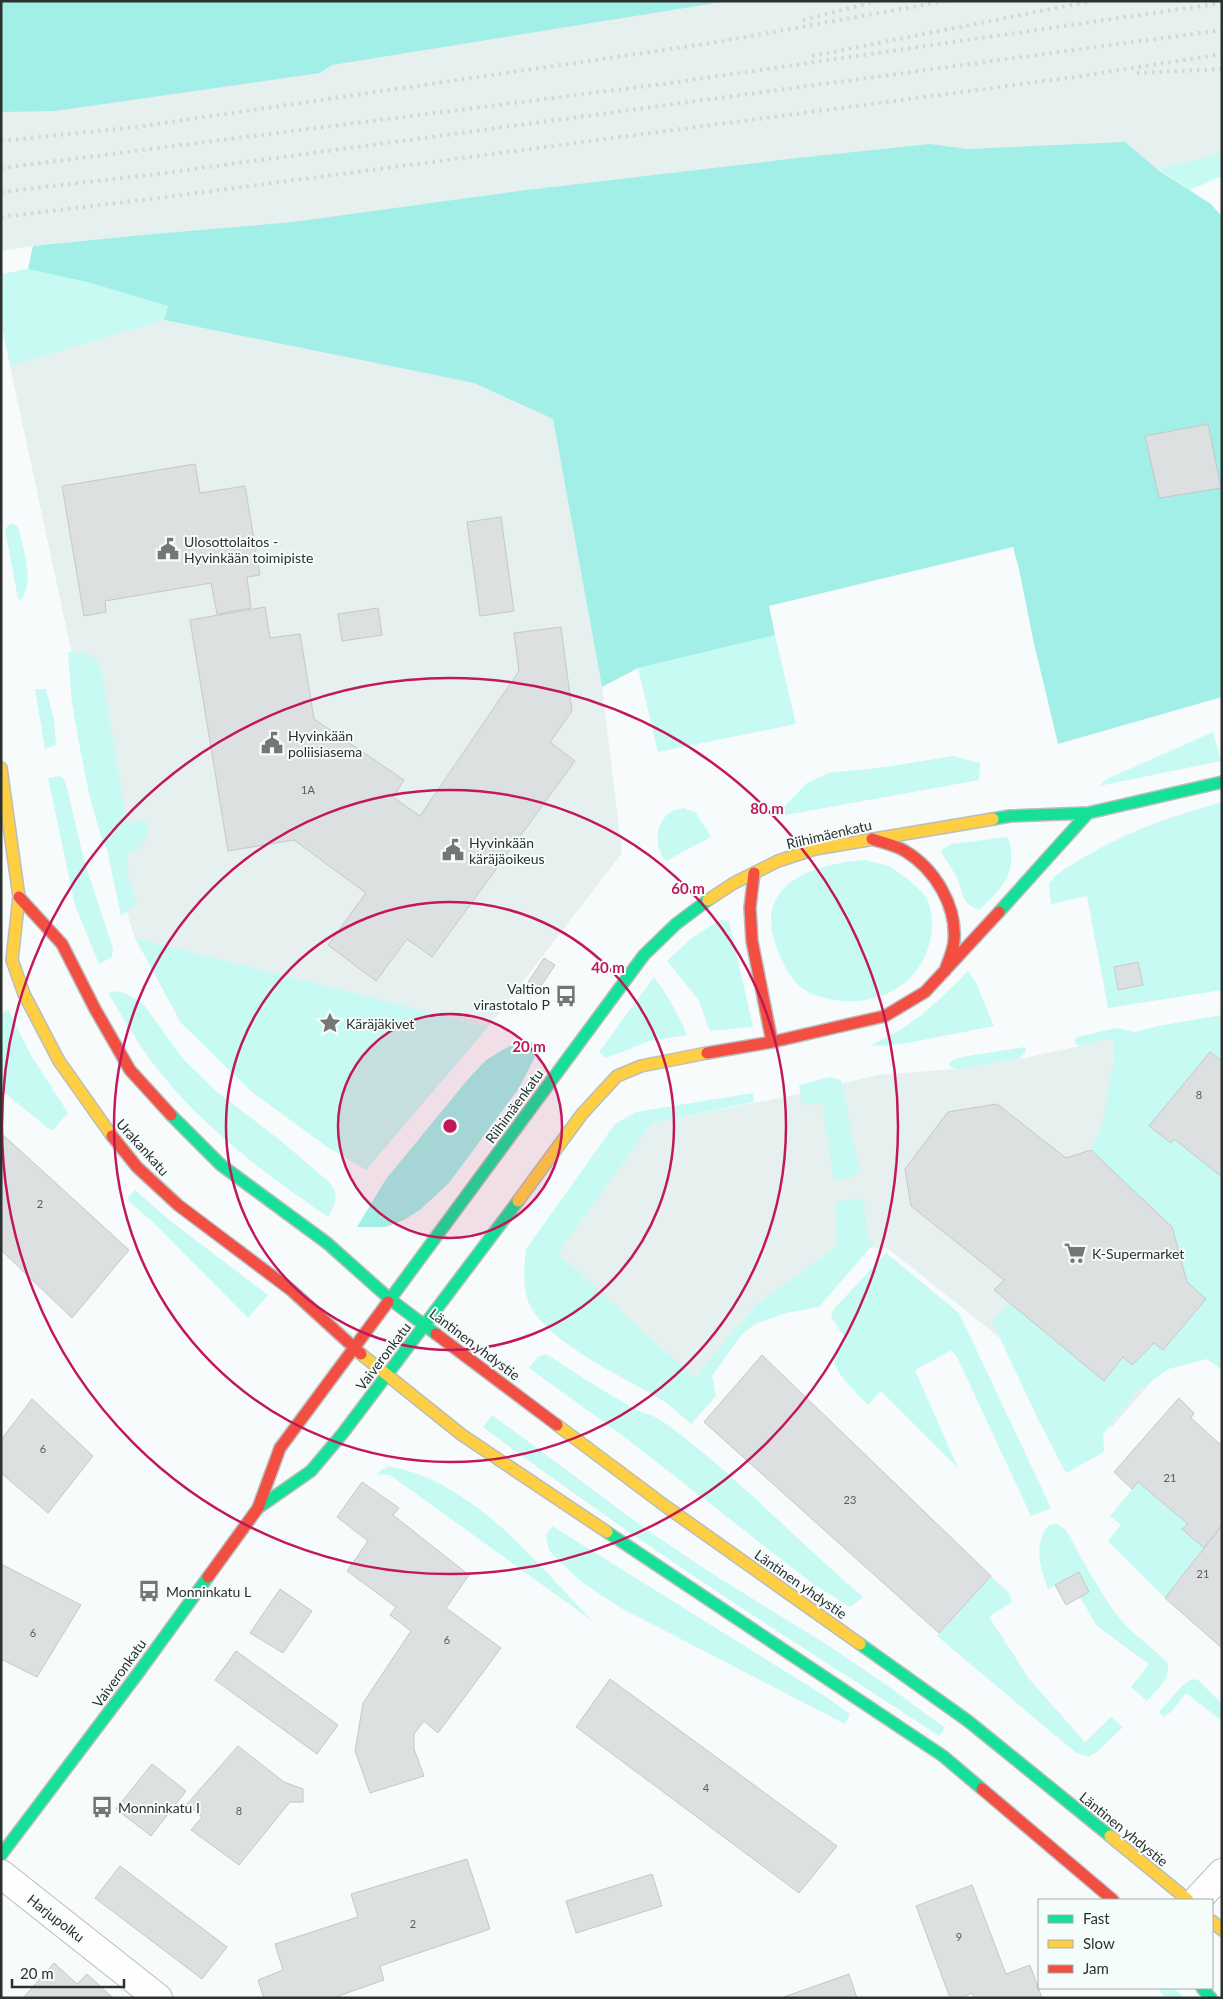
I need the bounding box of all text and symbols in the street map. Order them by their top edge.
place label: Ulosottolaitos - Hyvinkään toimipiste [184,533,313,566]
public building icon: Ulosottolaitos - Hyvinkään toimipiste [155,536,181,562]
place label: Hyvinkään poliisiasema [288,727,362,760]
public building icon: Hyvinkään poliisiasema [259,730,285,756]
house number: 1A [301,783,315,796]
text: 80 m [750,799,784,817]
street label: Riihimäenkatu [785,816,873,852]
place label: Hyvinkään käräjäoikeus [469,834,545,867]
public building icon: Hyvinkään käräjäoikeus [440,837,466,863]
text: 60 m [671,879,705,897]
text: 40 m [591,958,625,976]
place label: Valtion virastotalo P [473,980,550,1013]
bus stop icon: Valtion virastotalo P [553,983,579,1009]
place icon: Käräjäkivet [317,1010,343,1036]
place label: Käräjäkivet [346,1015,414,1032]
text: 20 m [512,1037,546,1055]
street label: Riihimäenkatu [482,1066,546,1146]
house number: 8 [1196,1088,1202,1101]
street label: Urakankatu [113,1115,173,1179]
centre of rings [441,1117,459,1135]
house number: 2 [37,1197,43,1210]
supermarket icon: K-Supermarket [1062,1240,1088,1266]
place label: K-Supermarket [1092,1245,1184,1262]
street label: Läntinen yhdystie [426,1304,524,1384]
street label: Vaiveronkatu [352,1319,414,1393]
house number: 6 [40,1442,46,1455]
house number: 21 [1164,1471,1176,1484]
house number: 23 [844,1493,856,1506]
street label: Läntinen yhdystie [752,1546,850,1622]
house number: 21 [1197,1567,1209,1580]
bus stop icon: Monninkatu L [136,1578,162,1604]
place label: Monninkatu L [166,1583,251,1600]
house number: 6 [30,1626,36,1639]
house number: 6 [444,1633,450,1646]
street label: Vaiveronkatu [88,1635,150,1711]
house number: 4 [703,1781,710,1794]
street label: Läntinen yhdystie [1076,1788,1172,1870]
bus stop icon: Monninkatu I [89,1794,115,1820]
place label: Monninkatu I [118,1799,200,1816]
house number: 8 [236,1804,242,1817]
street label: Harjupolku [24,1890,88,1946]
legend [1038,1899,1213,1989]
text: Fast [1083,1909,1110,1927]
house number: 2 [410,1917,416,1930]
house number: 9 [956,1930,962,1943]
text: Slow [1083,1934,1115,1952]
scale bar [12,1956,125,1988]
text: Jam [1083,1959,1109,1977]
text: 20 m [20,1964,54,1982]

